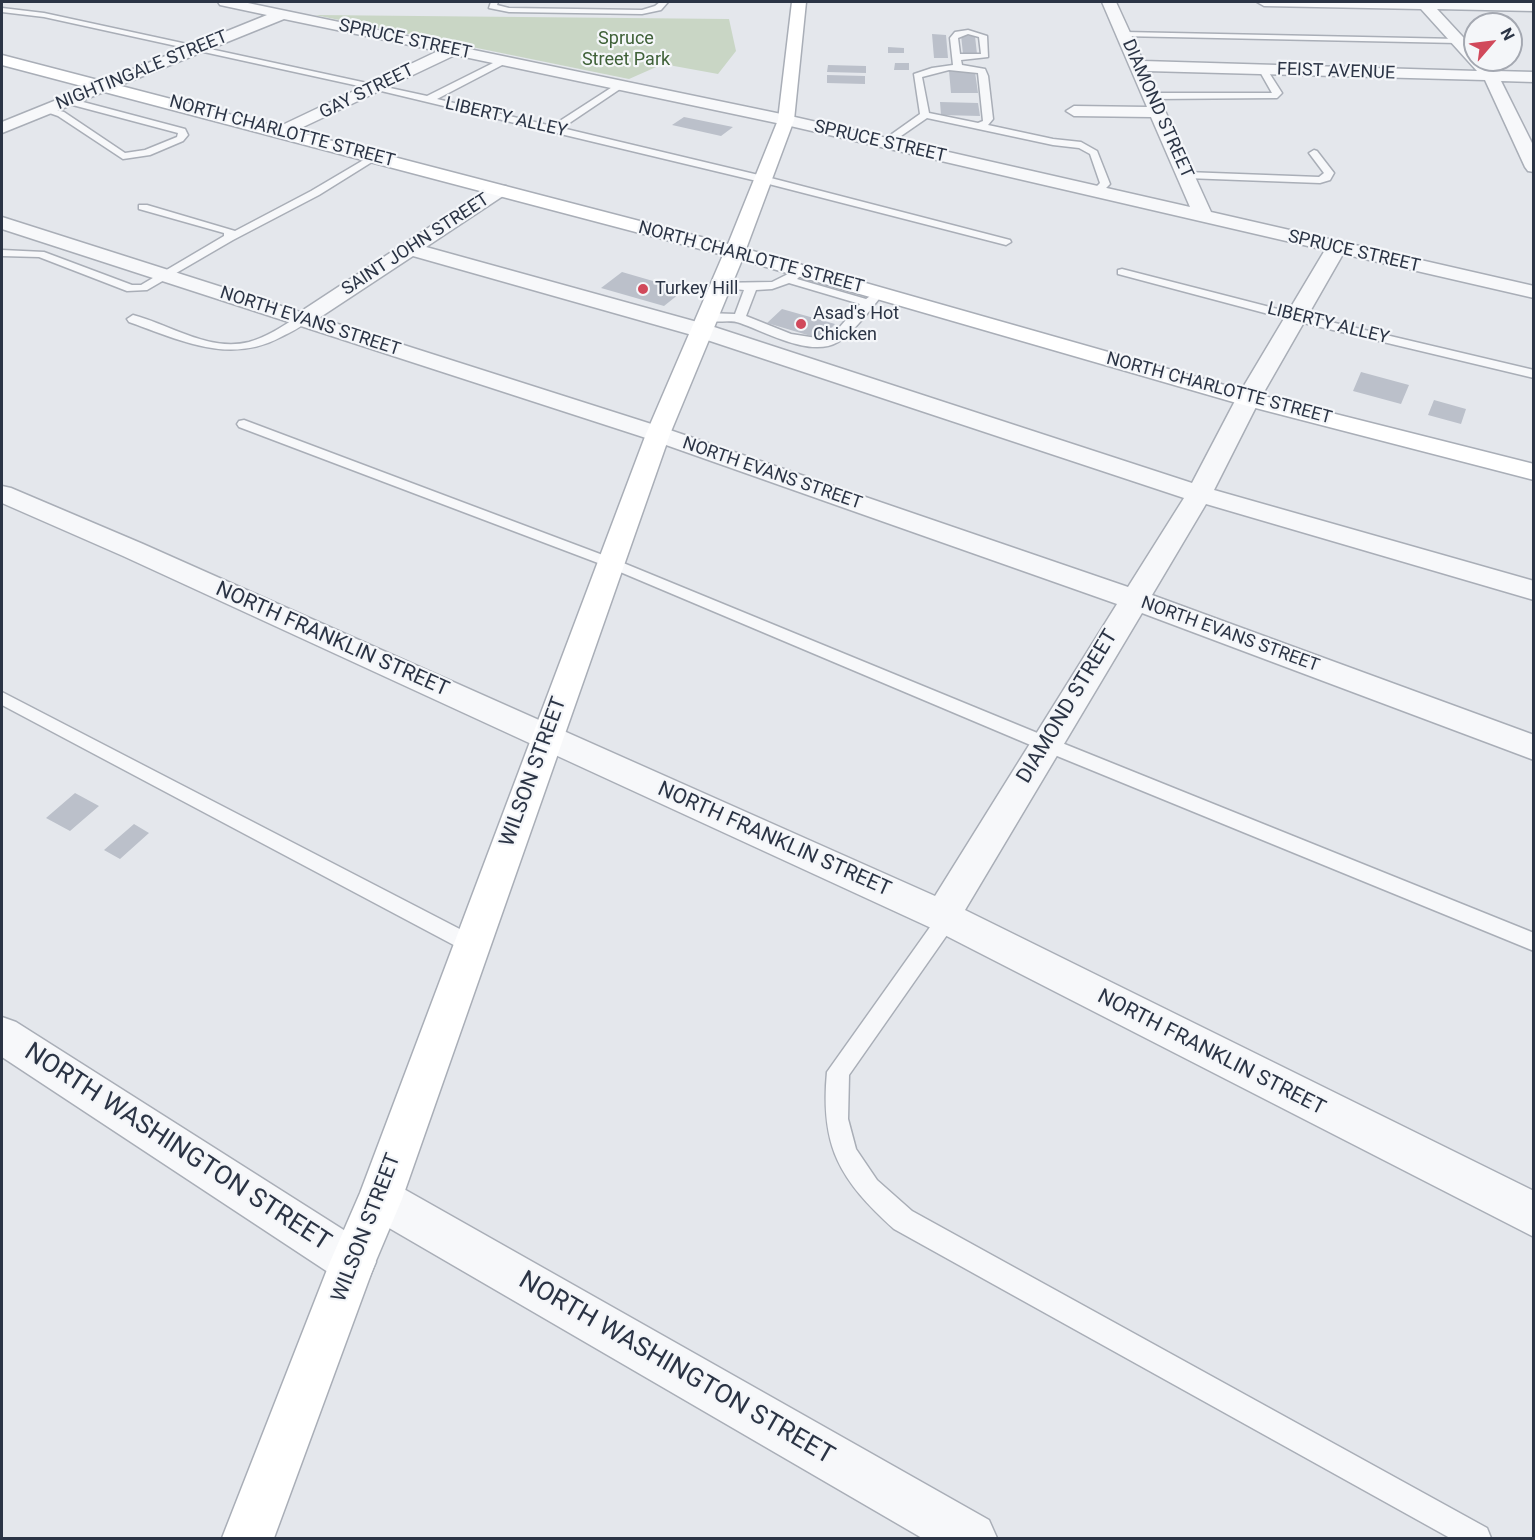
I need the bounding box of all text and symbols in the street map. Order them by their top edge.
north arrow [1463,12,1523,72]
street label: SPRUCE STREET [337,15,473,65]
text: N [1497,25,1519,44]
street label: NIGHTINGALE STREET [53,27,231,115]
park label: Spruce Street Park [582,28,670,70]
street label: DIAMOND STREET [1117,36,1197,182]
street label: FEIST AVENUE [1276,59,1396,85]
street label: GAY STREET [316,60,418,124]
street label: NORTH CHARLOTTE STREET [167,91,397,173]
street label: LIBERTY ALLEY [443,93,569,143]
street label: SPRUCE STREET [812,116,948,168]
street label: SAINT JOHN STREET [338,189,494,301]
street label: NORTH CHARLOTTE STREET [636,217,866,299]
street label: SPRUCE STREET [1286,226,1422,278]
place label: Turkey Hill [655,278,738,300]
marker: Turkey Hill [636,282,650,296]
street label: NORTH EVANS STREET [217,283,403,361]
street label: LIBERTY ALLEY [1265,298,1391,350]
place label: Asad's Hot Chicken [813,303,899,346]
marker: Asad's Hot Chicken [794,317,808,331]
street label: NORTH CHARLOTTE STREET [1104,348,1334,430]
street label: NORTH EVANS STREET [679,433,865,515]
street label: NORTH FRANKLIN STREET [212,577,452,703]
street label: NORTH EVANS STREET [1138,593,1322,677]
street label: DIAMOND STREET [1012,626,1124,788]
street label: WILSON STREET [495,694,573,850]
street label: NORTH FRANKLIN STREET [654,777,894,903]
street label: NORTH FRANKLIN STREET [1093,984,1329,1122]
street label: NORTH WASHINGTON STREET [18,1037,336,1259]
street label: WILSON STREET [327,1150,407,1306]
street label: NORTH WASHINGTON STREET [513,1266,839,1472]

